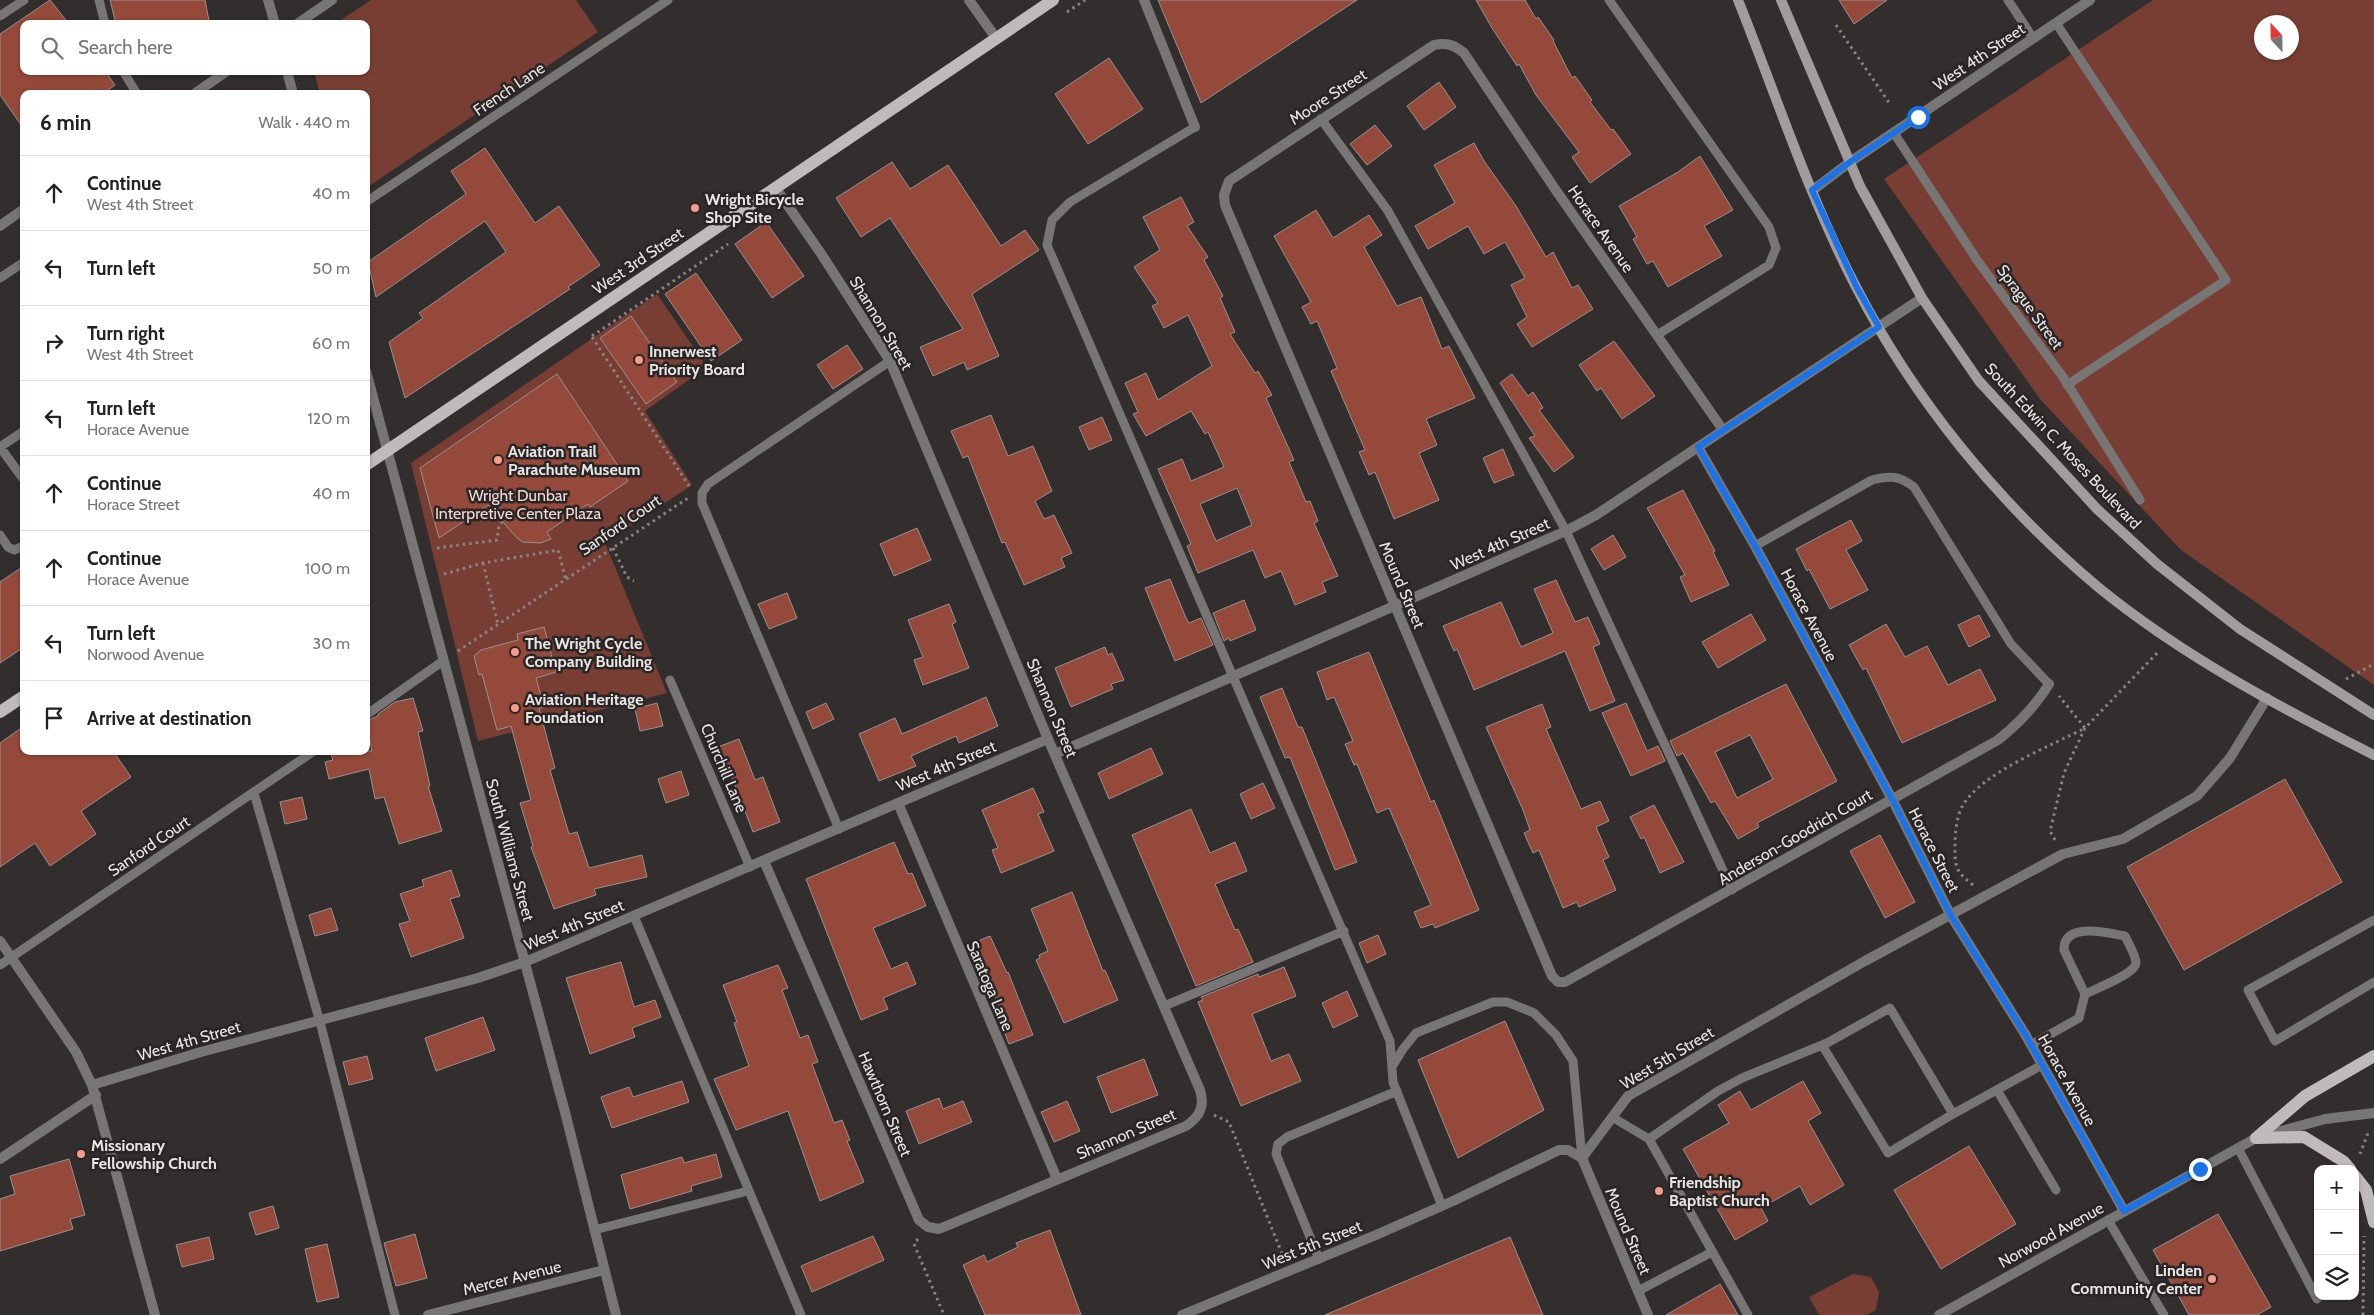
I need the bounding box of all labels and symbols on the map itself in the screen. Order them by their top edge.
north arrow [2254,15,2299,60]
street label: West 4th Street [1930,19,2029,95]
street label: French Lane [470,58,548,120]
street label: Moore Street [1286,65,1371,129]
route start [1907,106,1930,129]
street label: Horace Avenue [1564,182,1638,276]
place label: Wright Bicycle Shop Site [705,190,804,227]
marker: Wright Bicycle Shop Site [689,202,701,214]
street label: West 3rd Street [589,223,688,298]
street label: Sprague Street [1993,261,2067,354]
street label: Shannon Street [846,273,917,374]
place label: Innerwest Priority Board [649,342,745,379]
marker: Innerwest Priority Board [633,354,645,366]
street label: South Edwin C. Moses Boulevard [1981,359,2145,533]
place label: Aviation Trail Parachute Museum [508,442,640,479]
marker: Aviation Trail Parachute Museum [492,454,504,466]
park label: Wright Dunbar Interpretive Center Plaza [435,486,601,523]
street label: Sanford Court [576,490,665,559]
street label: West 4th Street [1448,513,1553,574]
street label: Mound Street [1375,539,1429,632]
street label: Horace Avenue [1777,565,1841,665]
place label: The Wright Cycle Company Building [525,634,652,671]
marker: The Wright Cycle Company Building [509,646,521,658]
street label: Shannon Street [1023,656,1082,761]
place label: Aviation Heritage Foundation [525,690,643,727]
marker: Aviation Heritage Foundation [509,702,521,714]
street label: Churchill Lane [697,721,751,815]
street label: West 4th Street [893,736,999,796]
street label: South Williams Street [482,777,538,924]
street label: Anderson-Goodrich Court [1715,785,1876,889]
street label: Horace Street [1905,804,1964,896]
street label: Sanford Court [105,811,194,880]
street label: West 4th Street [521,895,627,955]
street label: Saratoga Lane [963,938,1017,1034]
street label: West 4th Street [135,1017,243,1065]
street label: West 5th Street [1617,1022,1718,1093]
street label: Horace Avenue [2034,1031,2100,1129]
street label: Hawthorn Street [854,1049,916,1160]
street label: Shannon Street [1074,1104,1179,1163]
place label: Missionary Fellowship Church [91,1136,217,1173]
marker: Missionary Fellowship Church [75,1148,87,1160]
route end [2189,1158,2212,1181]
place label: Friendship Baptist Church [1669,1173,1770,1210]
street label: Mound Street [1601,1185,1655,1278]
marker: Friendship Baptist Church [1653,1185,1665,1197]
street label: Norwood Avenue [1995,1198,2107,1272]
street label: West 5th Street [1259,1216,1365,1274]
street label: Mercer Avenue [461,1257,563,1299]
place label: Linden Community Center [2071,1261,2203,1298]
marker: Linden Community Center [2206,1273,2218,1285]

